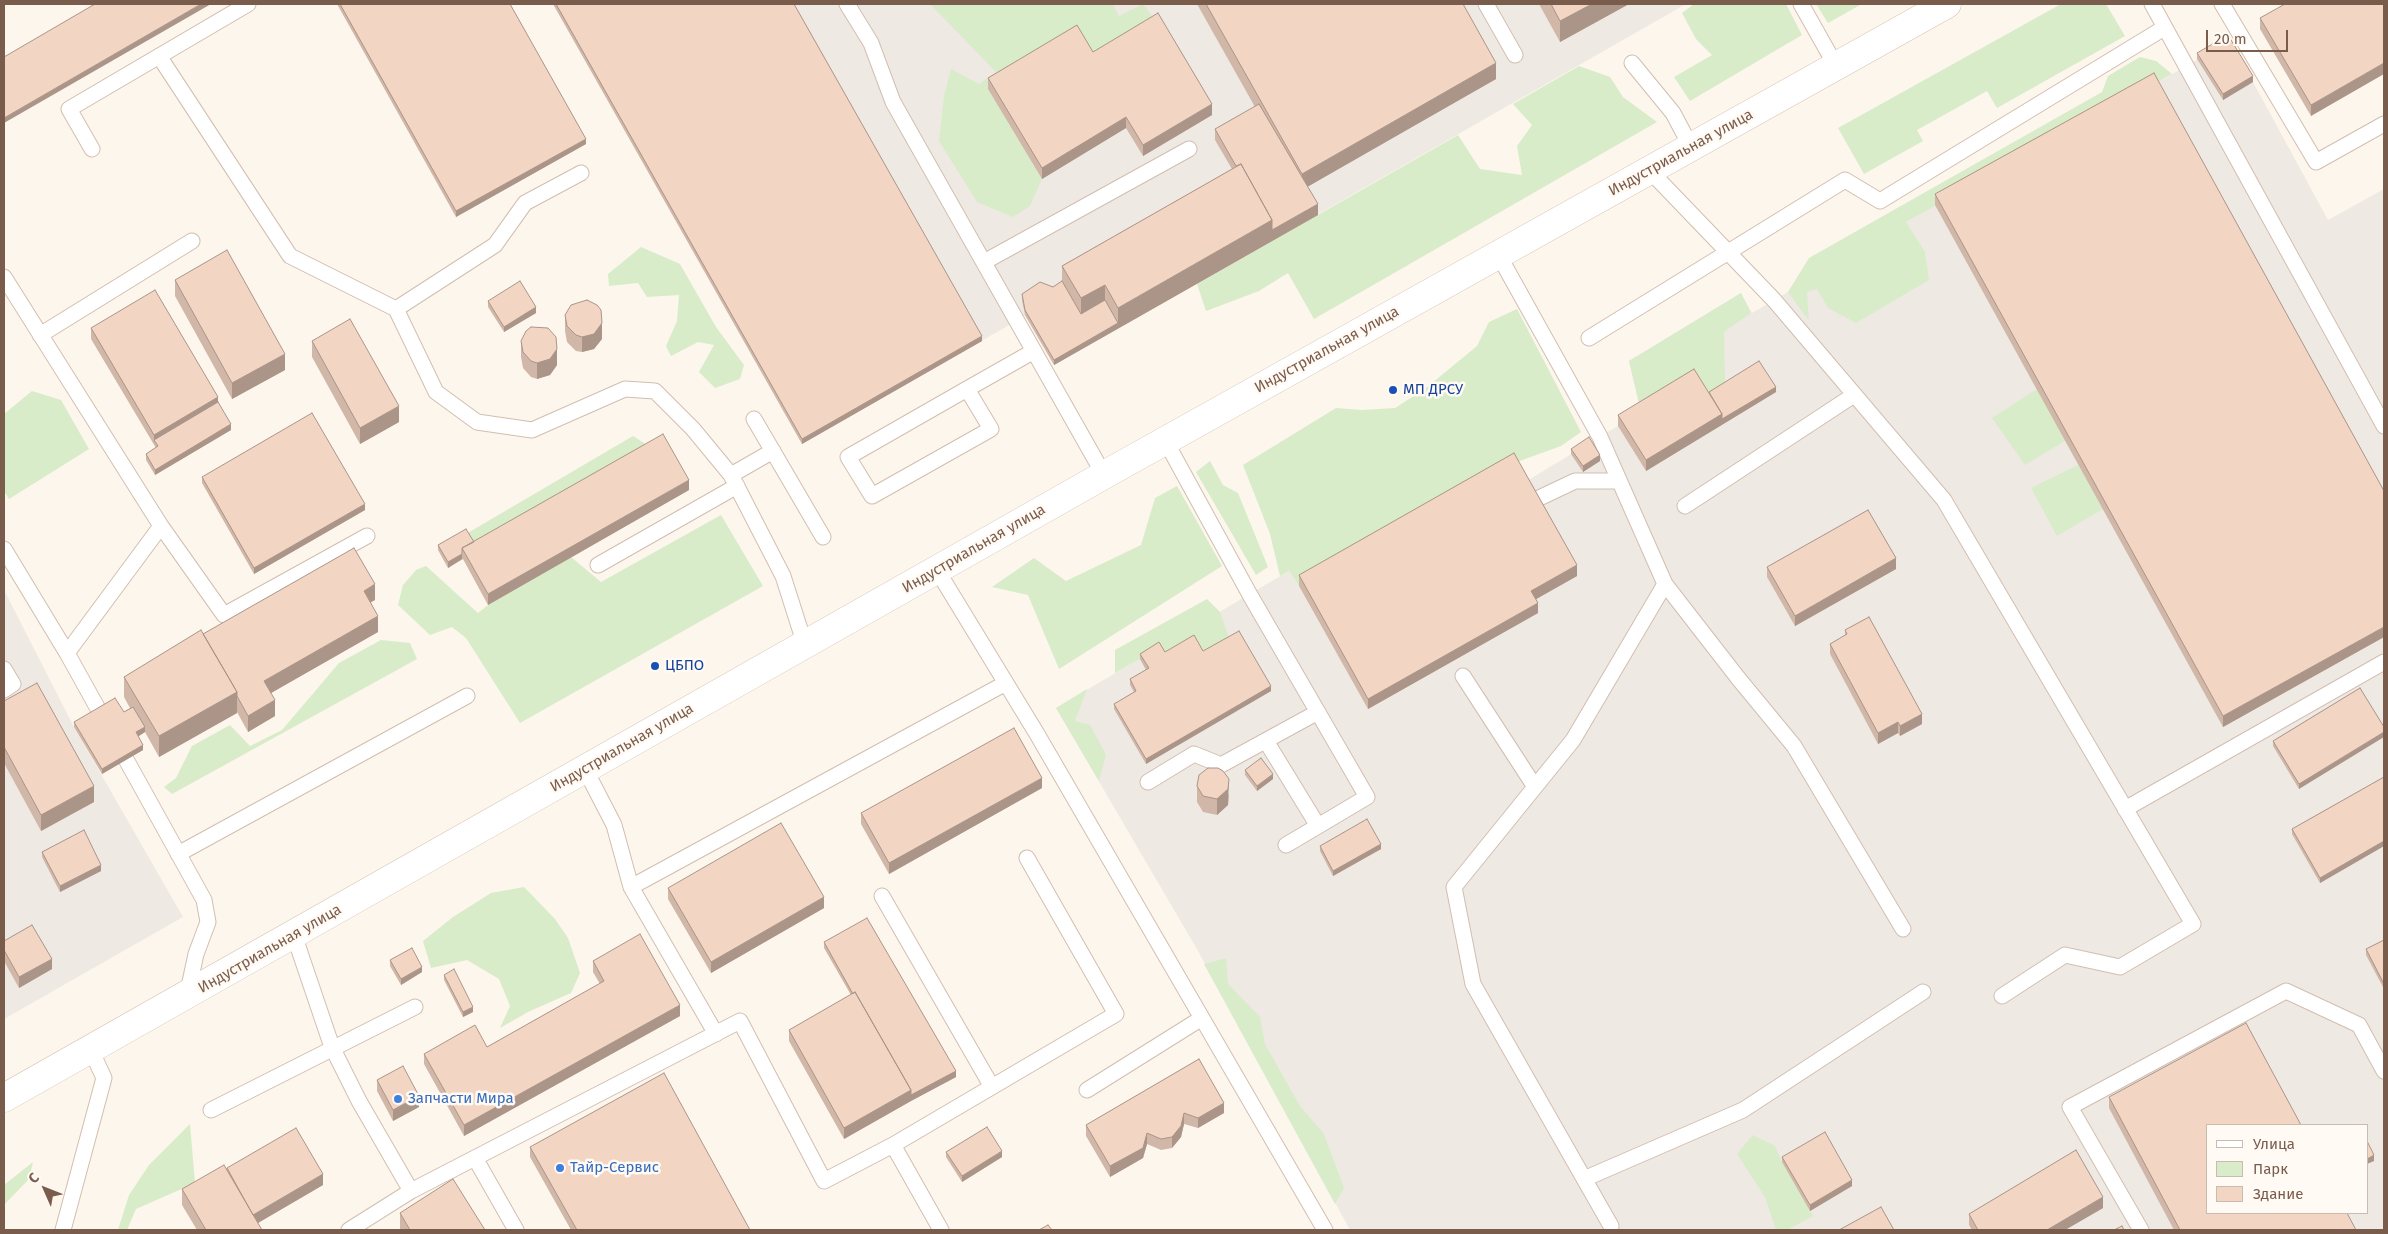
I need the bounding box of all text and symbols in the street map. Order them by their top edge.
scale bar [2208,20,2290,52]
text: 20 m [2214,30,2247,48]
street label: Индустриальная улица [1606,106,1756,200]
street label: Индустриальная улица [1252,303,1402,397]
place label: МП ДРСУ [1403,381,1463,399]
marker: МП ДРСУ [1387,384,1399,396]
street label: Индустриальная улица [899,501,1049,597]
place label: ЦБПО [665,657,704,675]
marker: ЦБПО [649,660,661,672]
street label: Индустриальная улица [547,700,697,796]
street label: Индустриальная улица [195,901,345,997]
place label: Запчасти Мира [408,1090,514,1108]
marker: Запчасти Мира [392,1093,404,1105]
legend [2206,1124,2368,1214]
text: Улица [2253,1135,2295,1153]
place label: Тайр-Сервис [570,1159,659,1177]
text: Парк [2253,1160,2288,1178]
marker: Тайр-Сервис [554,1162,566,1174]
north arrow [20,1164,70,1214]
text: С [25,1169,43,1187]
text: Здание [2253,1185,2303,1203]

